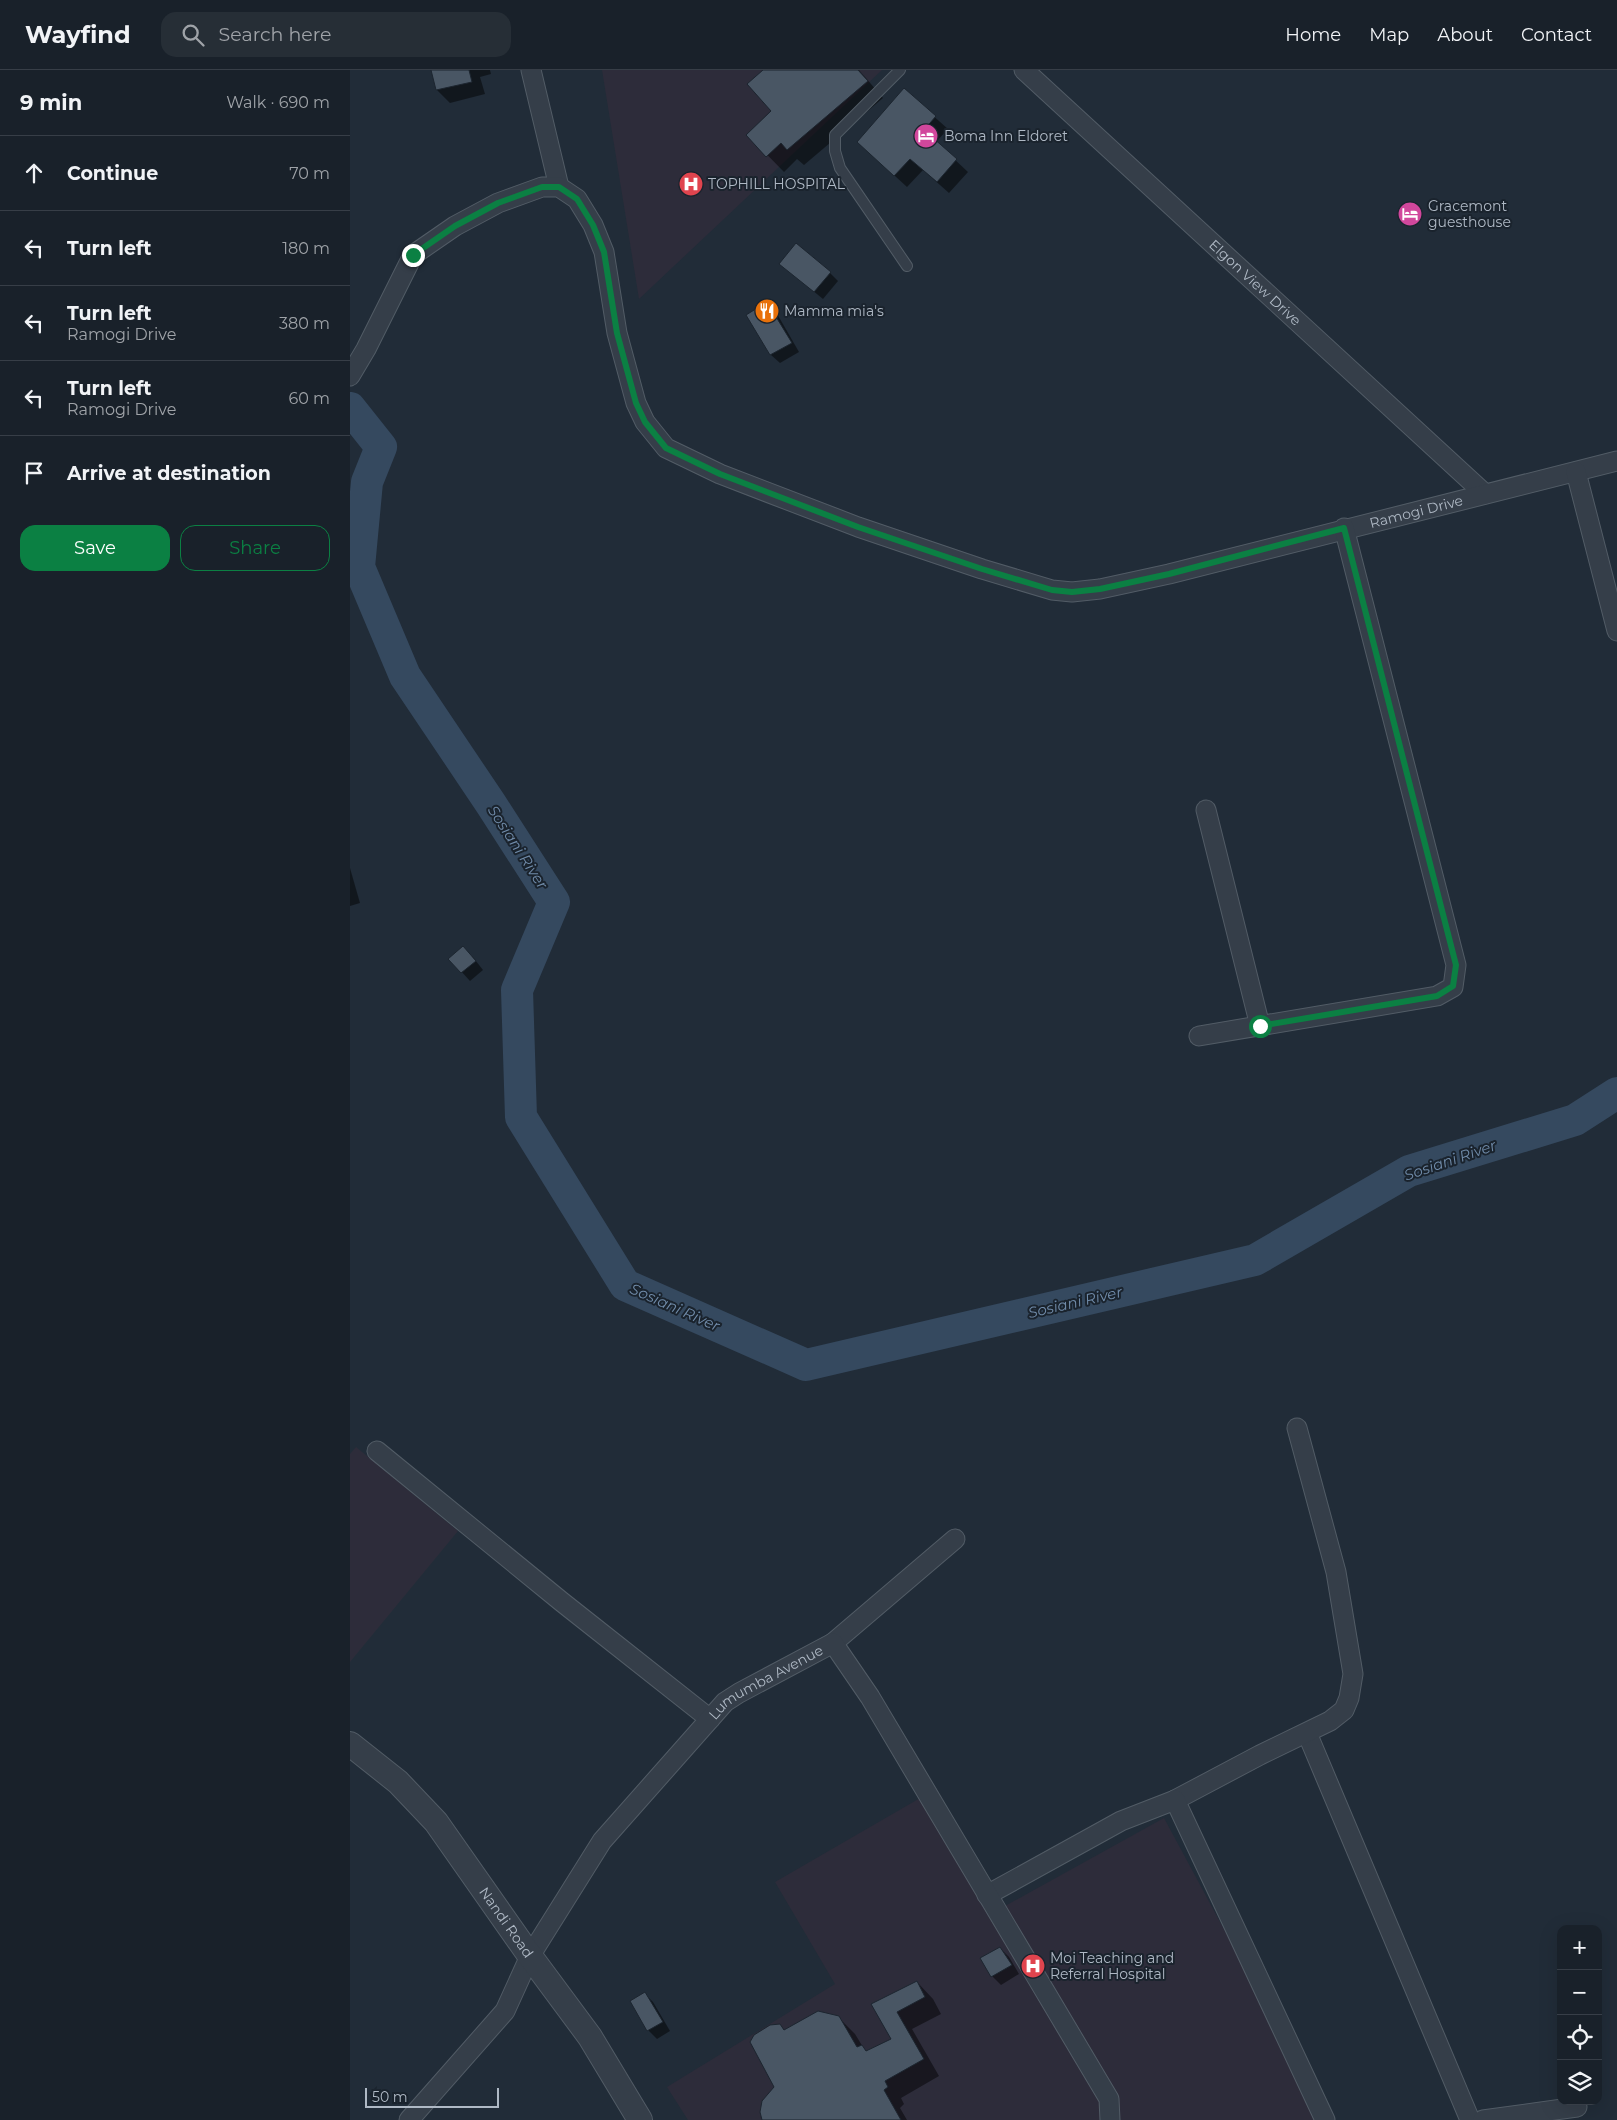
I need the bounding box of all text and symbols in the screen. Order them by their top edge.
search box [161,12,511,57]
text: Wayfind [25,20,131,49]
icon: search [179,21,207,49]
text: Search here [219,23,332,46]
text: Home [1285,24,1341,46]
text: Map [1369,24,1409,46]
text: About [1437,24,1493,46]
text: Contact [1521,24,1592,46]
text: 9 min [20,90,82,115]
text: Walk · 690 m [226,93,330,112]
hotel icon: Boma Inn Eldoret [913,123,939,149]
place label: Boma Inn Eldoret [944,127,1068,145]
icon: ahead [20,159,48,187]
text: Continue [67,162,158,185]
text: 70 m [289,164,330,183]
hospital icon: TOPHILL HOSPITAL [678,171,704,197]
place label: TOPHILL HOSPITAL [708,175,846,193]
place label: Gracemont guesthouse [1428,197,1511,231]
hotel icon: Gracemont guesthouse [1397,201,1423,227]
icon: left [20,234,48,262]
street label: Elgon View Drive [1205,236,1305,329]
text: Turn left [67,237,152,260]
text: 180 m [282,239,330,258]
route end [402,244,425,267]
restaurant icon: Mamma mia's [754,298,780,324]
text: Turn left [67,302,152,325]
place label: Mamma mia's [784,302,884,320]
icon: left [20,309,48,337]
text: 380 m [279,314,330,333]
text: Ramogi Drive [67,325,176,344]
text: Turn left [67,377,152,400]
icon: left [20,384,48,412]
text: 60 m [288,389,330,408]
text: Ramogi Drive [67,400,176,419]
icon: arrive [20,459,48,487]
text: Arrive at destination [67,462,271,485]
street label: Ramogi Drive [1368,491,1465,532]
button: Save [20,525,170,571]
button: Share [180,525,330,571]
water label: Sosiani River [484,802,553,893]
route start [1249,1015,1272,1038]
water label: Sosiani River [1401,1135,1499,1185]
water label: Sosiani River [627,1279,724,1336]
water label: Sosiani River [1026,1282,1125,1322]
street label: Lumumba Avenue [705,1641,826,1723]
street label: Nandi Road [475,1883,538,1961]
map controls [1557,1925,1602,2105]
button: + [1557,1925,1602,1970]
place label: Moi Teaching and Referral Hospital [1050,1949,1174,1983]
hospital icon: Moi Teaching and Referral Hospital [1020,1953,1046,1979]
button: − [1557,1970,1602,2015]
button: locate [1557,2015,1602,2060]
button: layers [1557,2060,1602,2105]
scale bar [365,2085,499,2108]
text: 50 m [372,2088,408,2106]

